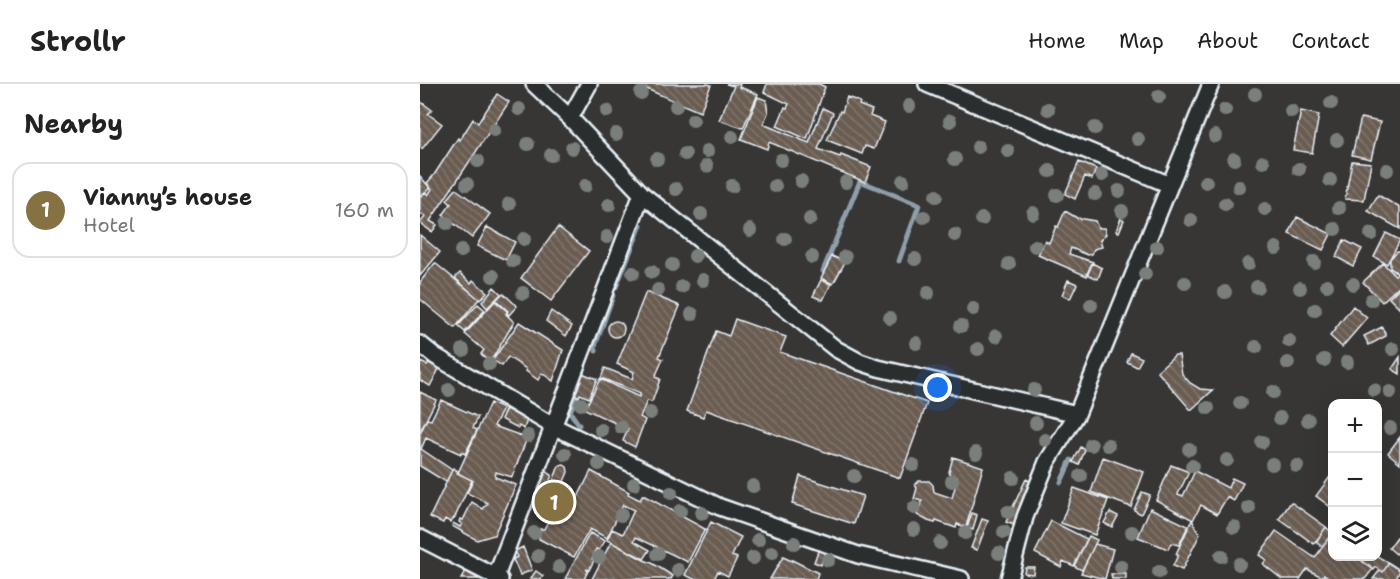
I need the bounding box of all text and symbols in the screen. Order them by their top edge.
text: Strollr [30,22,126,60]
text: Home [1028,27,1086,55]
text: Map [1119,27,1164,55]
text: About [1197,27,1258,55]
text: Contact [1291,27,1370,55]
text: Nearby [24,106,123,141]
text: Vianny’s house [83,183,252,212]
text: 1 [41,197,50,223]
text: 160 m [335,197,394,223]
text: Hotel [83,212,135,238]
your location [923,373,952,402]
map controls [1328,399,1382,561]
button: + [1328,399,1382,453]
button: − [1328,453,1382,507]
pin: 1 [534,480,574,524]
button: layers [1328,507,1382,561]

